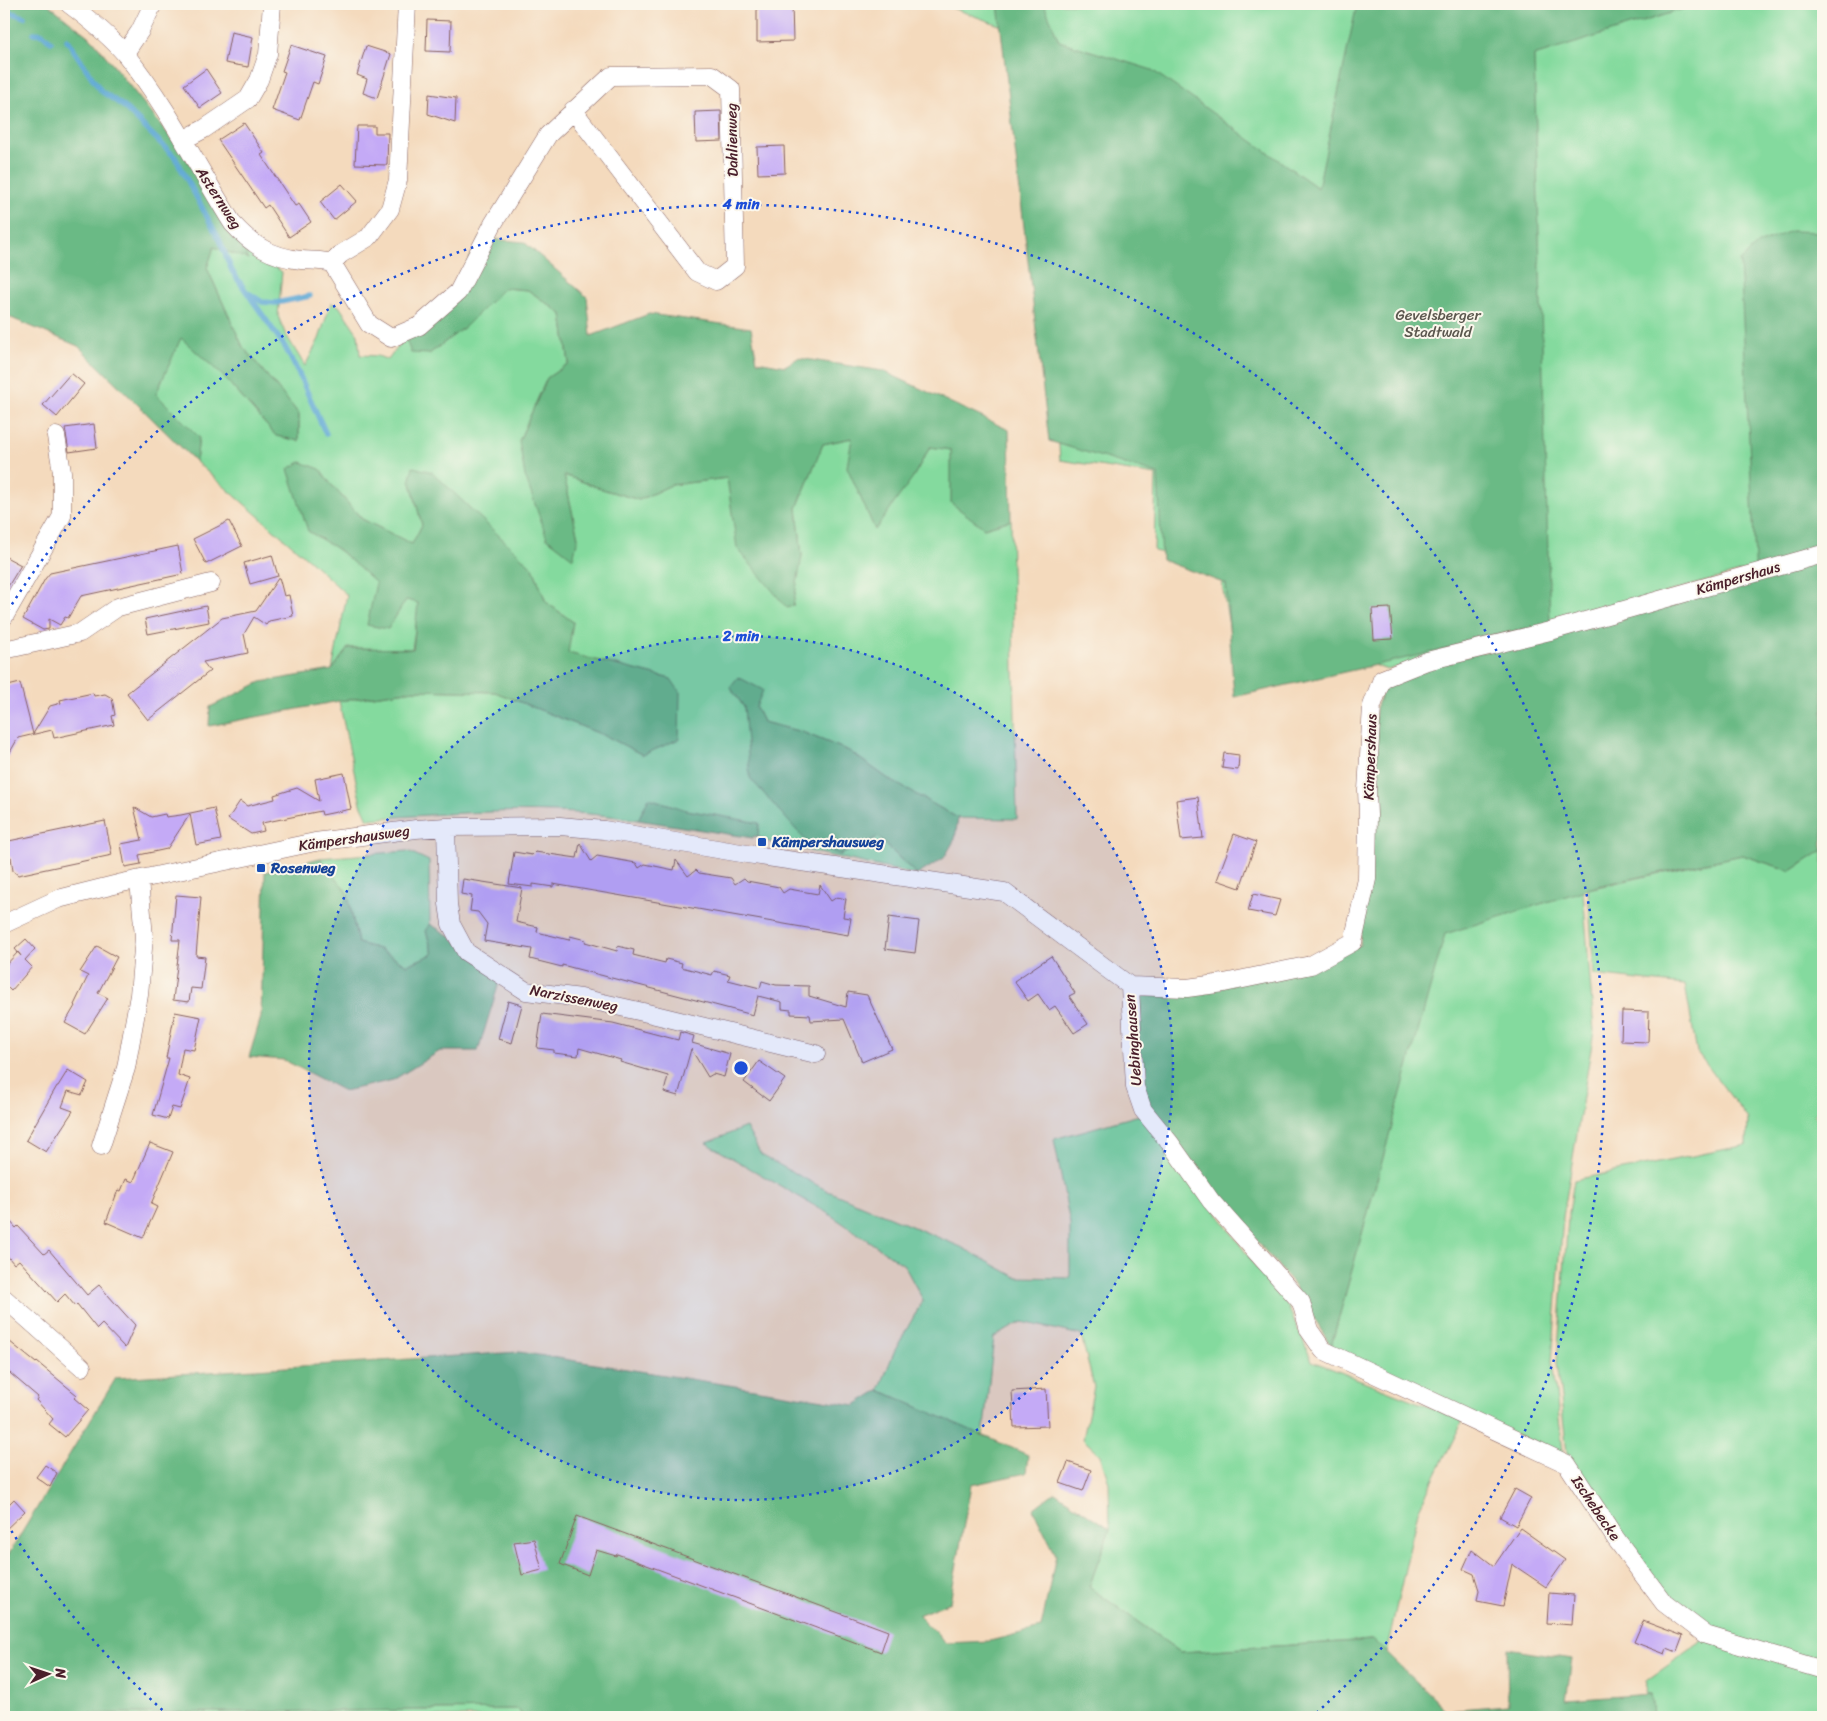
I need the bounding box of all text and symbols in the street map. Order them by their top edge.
street label: Dahlienweg [718,102,746,177]
street label: Asternweg [188,160,249,235]
text: 4 min [721,191,760,217]
park label: Gevelsberger Stadtwald [1395,302,1481,345]
street label: Kämpershaus [1693,553,1784,602]
text: 2 min [722,623,760,649]
street label: Kämpershaus [1355,713,1385,801]
street label: Kämpershausweg [297,817,412,859]
place label: Kämpershausweg [771,829,885,855]
marker: Kämpershausweg [756,836,768,848]
place label: Rosenweg [270,855,336,881]
marker: Rosenweg [255,862,267,874]
street label: Narzissenweg [528,977,621,1019]
street label: Uebinghausen [1117,993,1149,1087]
centre of rings [732,1059,750,1077]
street label: Ischebecke [1564,1469,1628,1546]
north arrow [22,1648,72,1698]
text: N [48,1667,73,1679]

